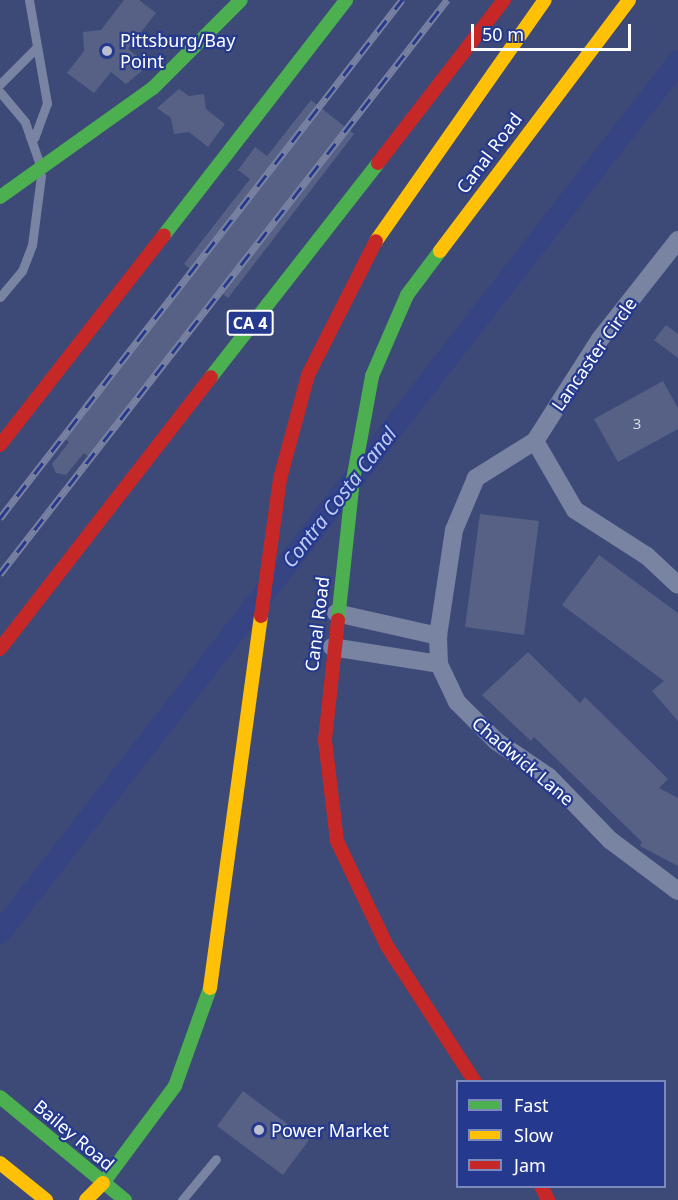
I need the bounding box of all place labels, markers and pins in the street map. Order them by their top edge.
place label: Pittsburg/Bay Point [120,30,235,72]
marker: Pittsburg/Bay Point [98,42,116,60]
place label: Power Market [271,1119,389,1141]
marker: Power Market [252,1123,266,1137]

